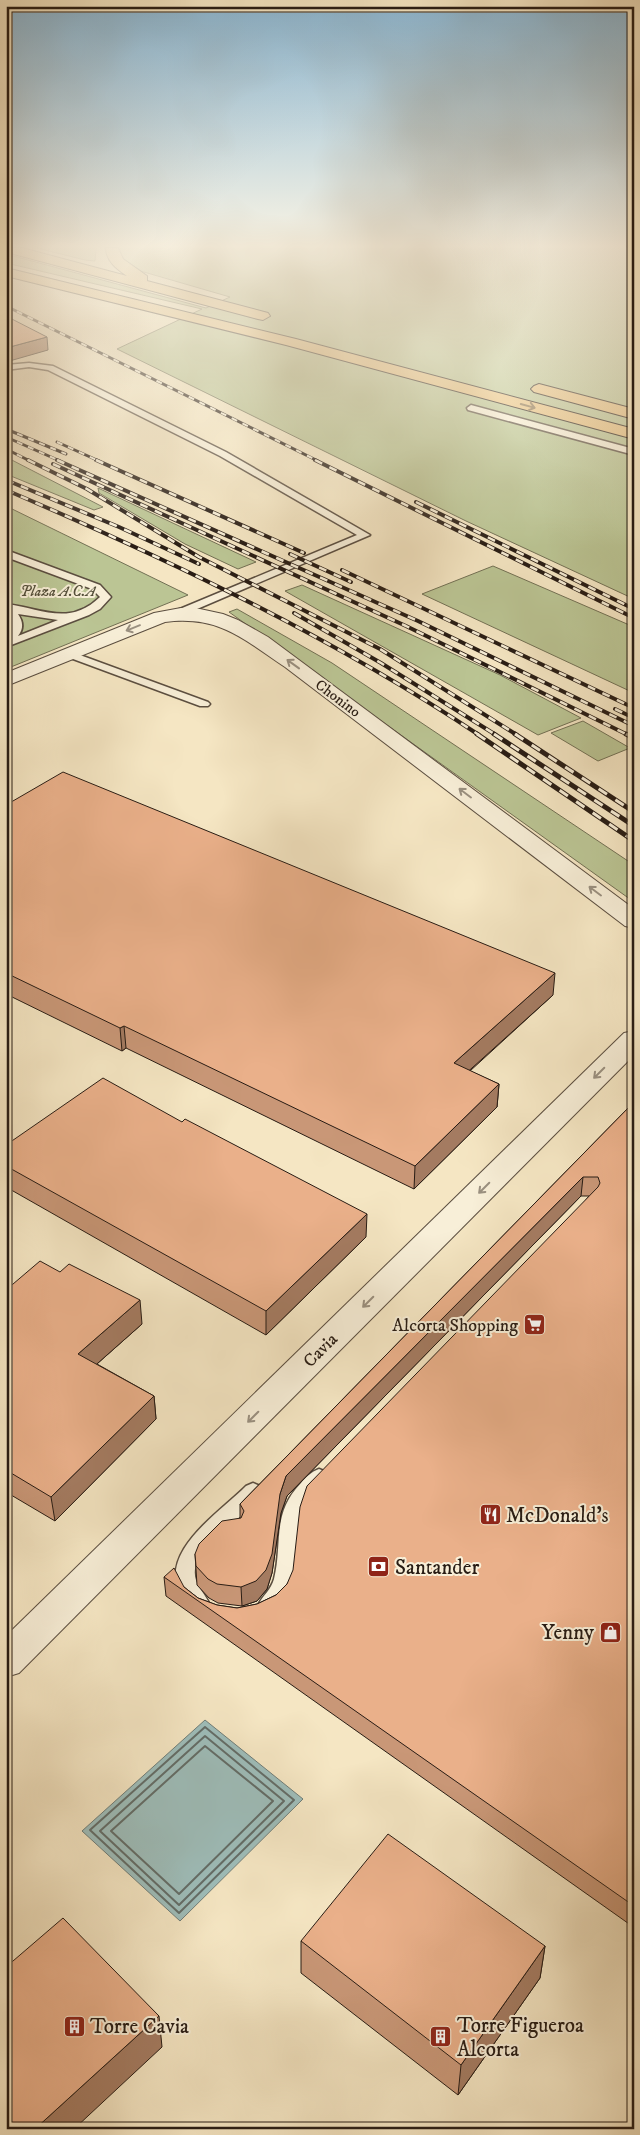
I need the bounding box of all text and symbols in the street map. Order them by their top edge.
one-way arrow [520,401,536,411]
park label: Plaza A.C.A [20,582,97,601]
one-way arrow [126,624,141,633]
one-way arrow [286,659,300,669]
street label: Chonino [311,675,364,722]
one-way arrow [459,788,472,799]
one-way arrow [588,886,602,896]
one-way arrow [593,1067,605,1080]
one-way arrow [477,1182,490,1194]
one-way arrow [362,1296,375,1308]
supermarket icon: Alcorta Shopping [522,1313,546,1337]
place label: Alcorta Shopping [392,1315,518,1337]
street label: Cavia [299,1329,343,1373]
one-way arrow [247,1410,259,1423]
restaurant icon: McDonald's [478,1503,502,1527]
place label: McDonald's [506,1503,609,1529]
bank icon: Santander [367,1555,391,1579]
place label: Santander [395,1555,480,1581]
place label: Yenny [542,1620,595,1646]
shop icon: Yenny [598,1620,622,1644]
place label: Torre Figueroa Alcorta [457,2013,584,2063]
building icon: Torre Cavia [62,2014,86,2038]
place label: Torre Cavia [90,2014,189,2040]
building icon: Torre Figueroa Alcorta [429,2025,453,2049]

